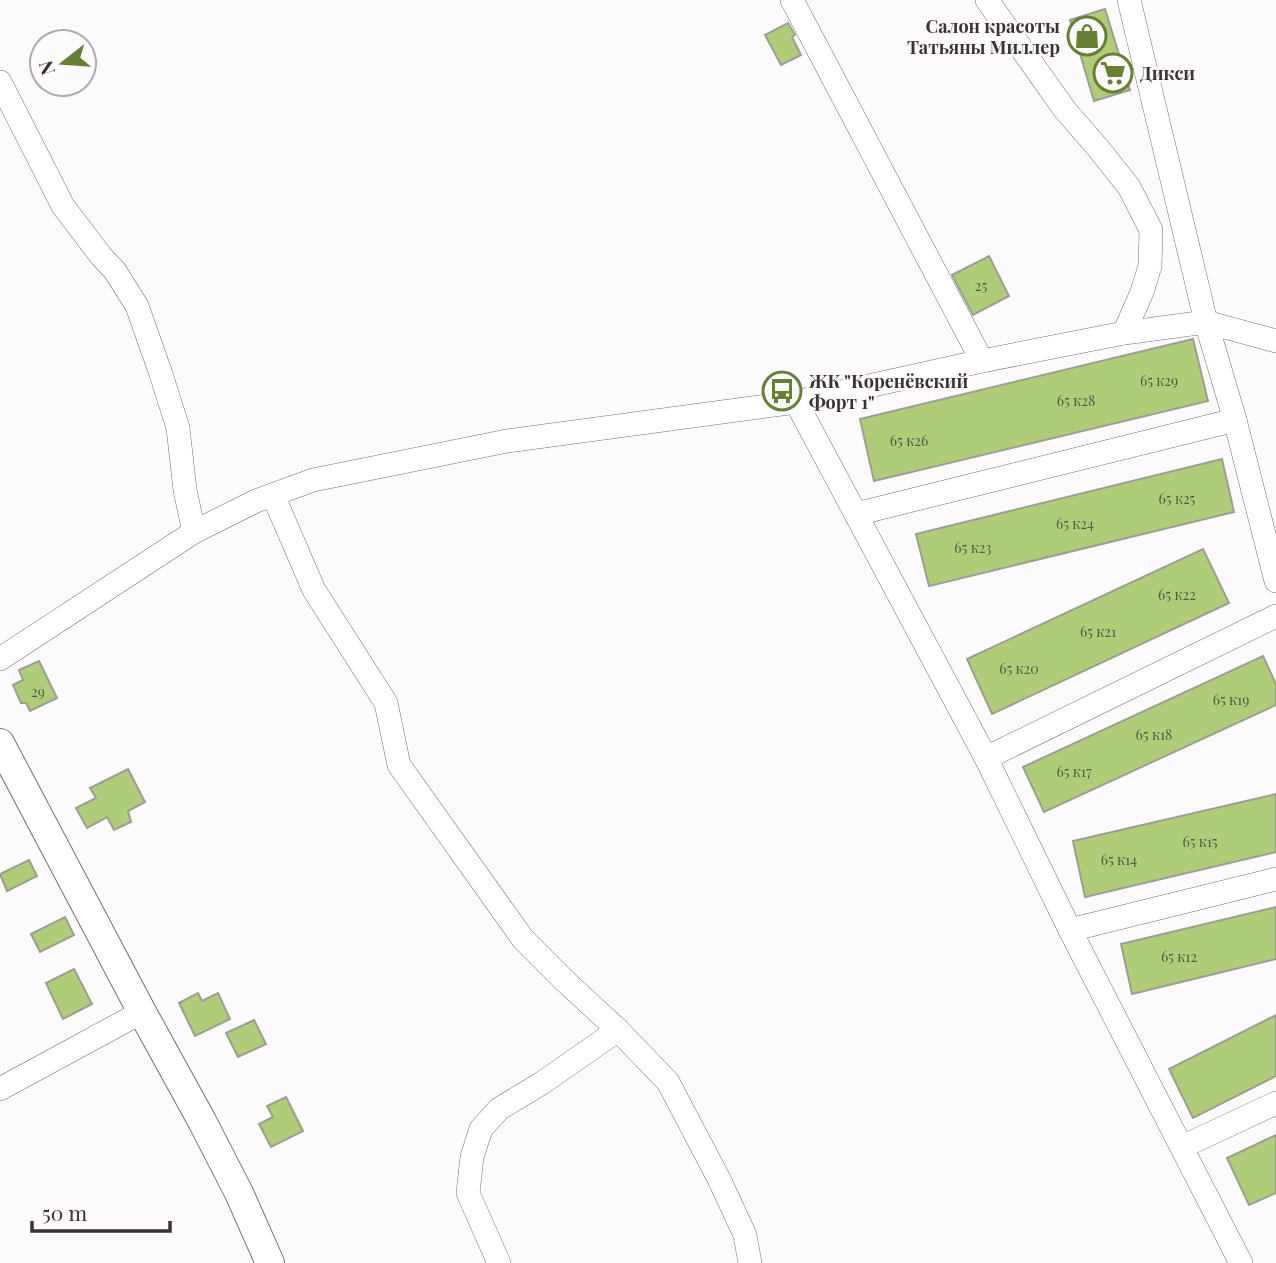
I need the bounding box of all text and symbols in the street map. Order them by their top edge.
place label: Салон красоты Татьяны Миллер [907,14,1060,59]
shop icon: Салон красоты Татьяны Миллер [1066,15,1108,57]
north arrow [28,28,98,98]
supermarket icon: Дикси [1092,52,1134,94]
text: N [31,58,60,79]
place label: Дикси [1140,61,1195,85]
house number: 25 [975,276,987,295]
place label: ЖК "Коренёвский Форт 1" [808,369,968,414]
bus stop icon: ЖК "Коренёвский Форт 1" [761,370,803,412]
house number: 65 к29 [1140,371,1178,390]
house number: 65 к28 [1057,391,1095,410]
house number: 65 к26 [890,431,928,450]
house number: 65 к25 [1159,489,1196,508]
house number: 65 к24 [1056,514,1094,533]
house number: 65 к23 [954,538,992,557]
house number: 65 к22 [1158,585,1196,604]
house number: 65 к21 [1080,622,1116,641]
house number: 65 к20 [999,659,1039,678]
house number: 29 [31,682,45,701]
house number: 65 к19 [1213,690,1249,709]
house number: 65 к18 [1136,725,1172,744]
house number: 65 к17 [1056,762,1092,781]
house number: 65 к15 [1182,832,1218,851]
house number: 65 к14 [1101,850,1137,869]
house number: 65 к12 [1161,947,1197,966]
scale bar [32,1190,170,1234]
text: 50 m [42,1198,88,1226]

